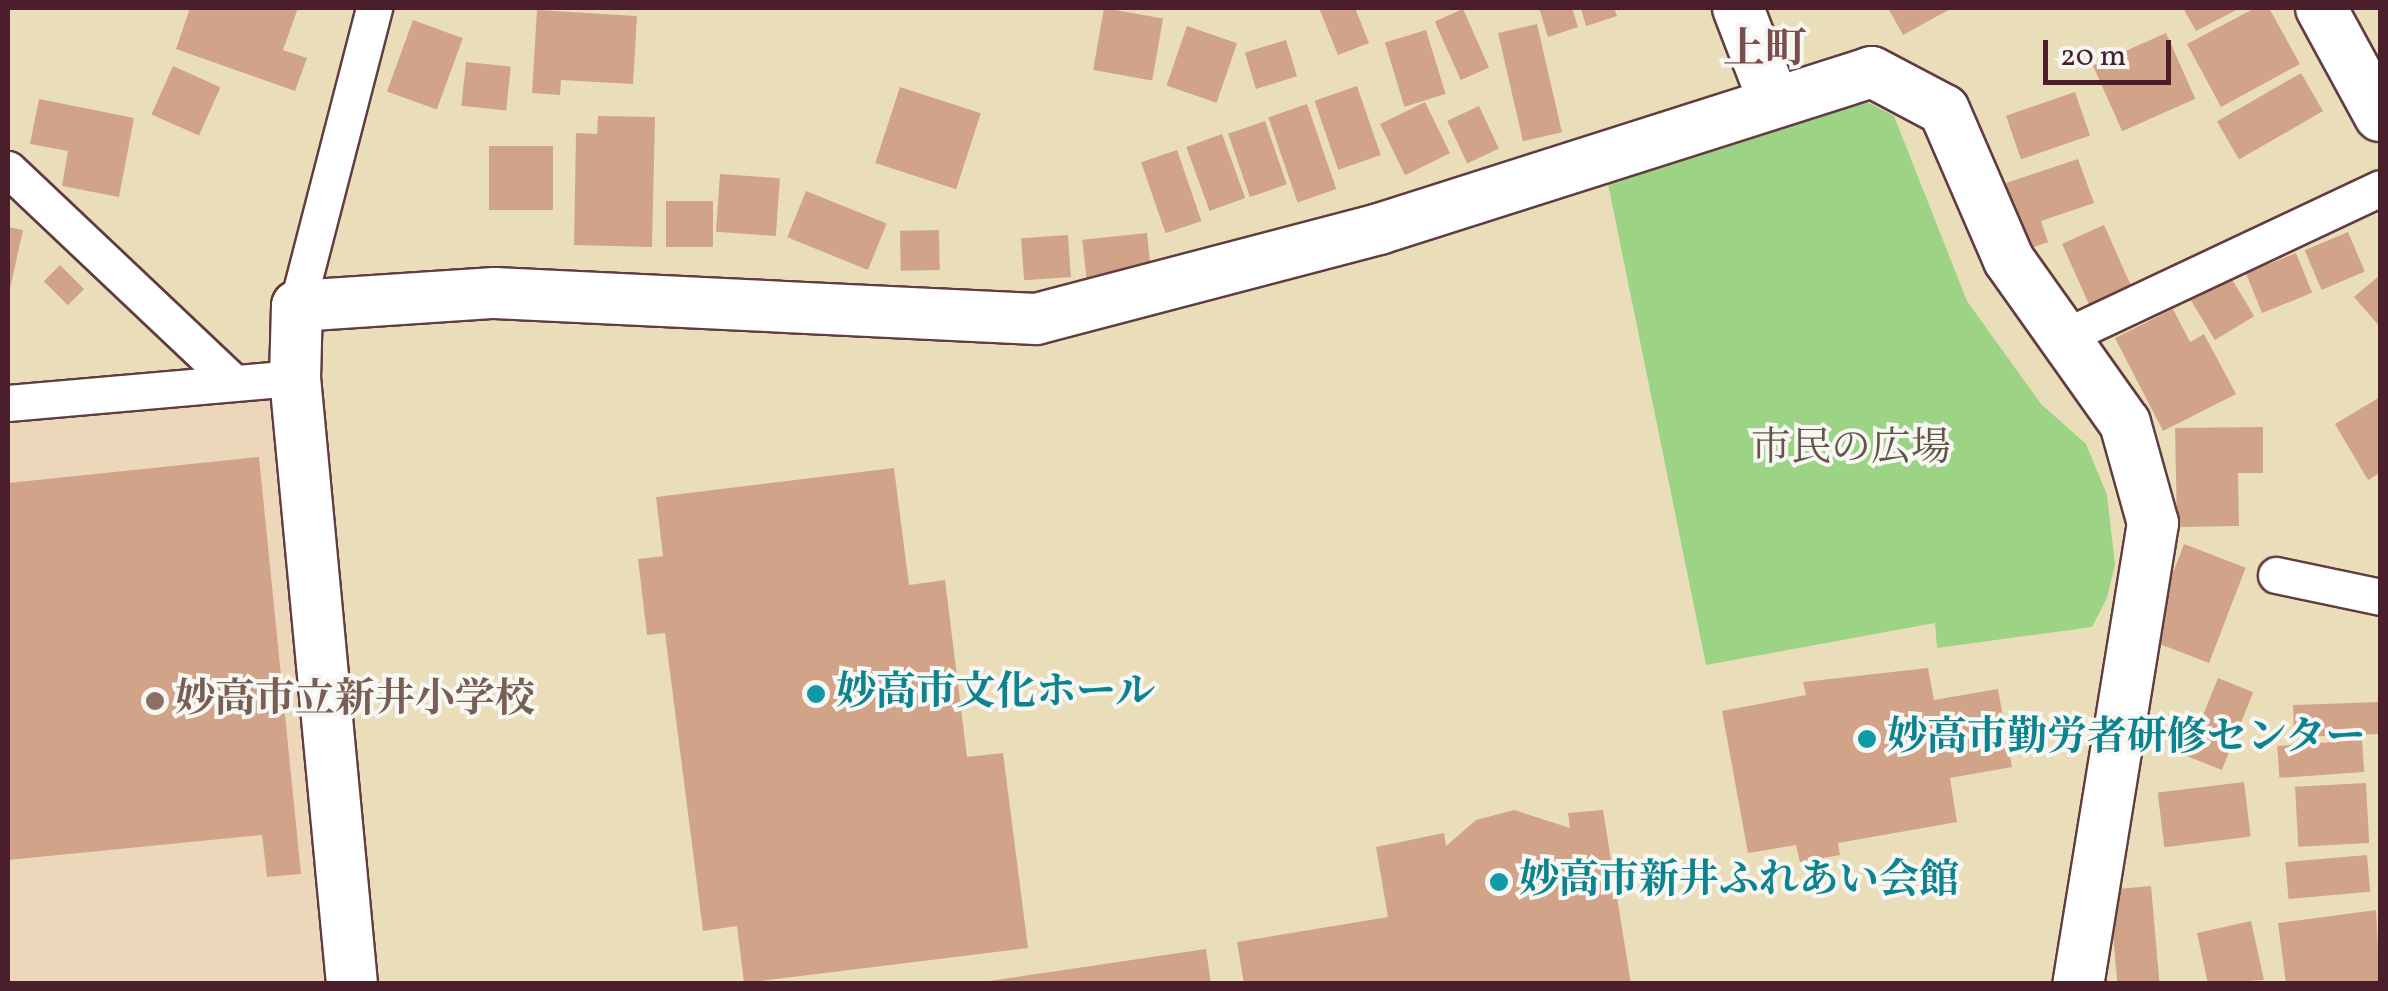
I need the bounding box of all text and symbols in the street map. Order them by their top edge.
scale bar [2048,20,2176,82]
district label: 上町 [1723,27,1807,77]
text: 20 m [2060,36,2126,78]
park label: 市民の広場 [1751,426,1951,474]
place label: 妙高市文化ホール [836,670,1156,718]
place label: 妙高市立新井小学校 [175,677,535,725]
marker: 妙高市文化ホール [805,683,827,705]
marker: 妙高市立新井小学校 [144,690,166,712]
place label: 妙高市勤労者研修センター [1887,715,2367,763]
marker: 妙高市勤労者研修センター [1856,728,1878,750]
place label: 妙高市新井ふれあい会館 [1519,858,1959,906]
marker: 妙高市新井ふれあい会館 [1488,871,1510,893]

